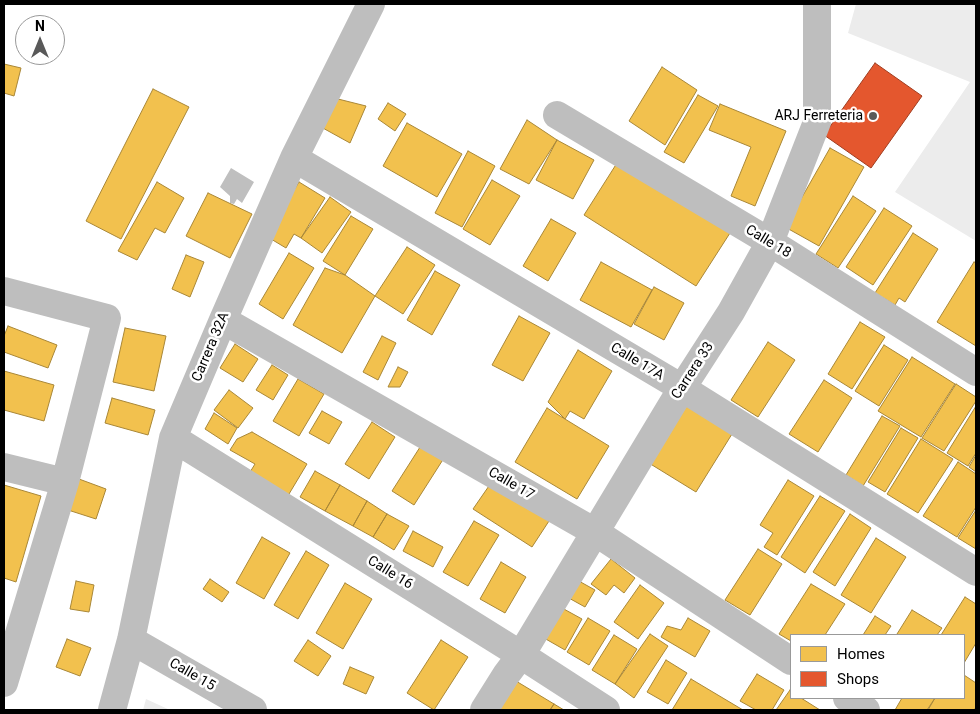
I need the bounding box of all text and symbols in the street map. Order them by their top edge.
north arrow [15,15,65,65]
text: N [35,18,45,34]
place label: ARJ Ferreteria [774,108,863,124]
marker: ARJ Ferreteria [867,110,879,122]
street label: Calle 18 [742,222,794,262]
street label: Carrera 32A [189,310,233,384]
street label: Carrera 33 [668,339,718,403]
street label: Calle 17A [607,340,667,384]
street label: Calle 17 [485,464,537,504]
street label: Calle 16 [364,553,416,593]
legend [790,634,965,699]
text: Homes [837,645,885,663]
street label: Calle 15 [166,655,218,695]
text: Shops [837,670,879,688]

